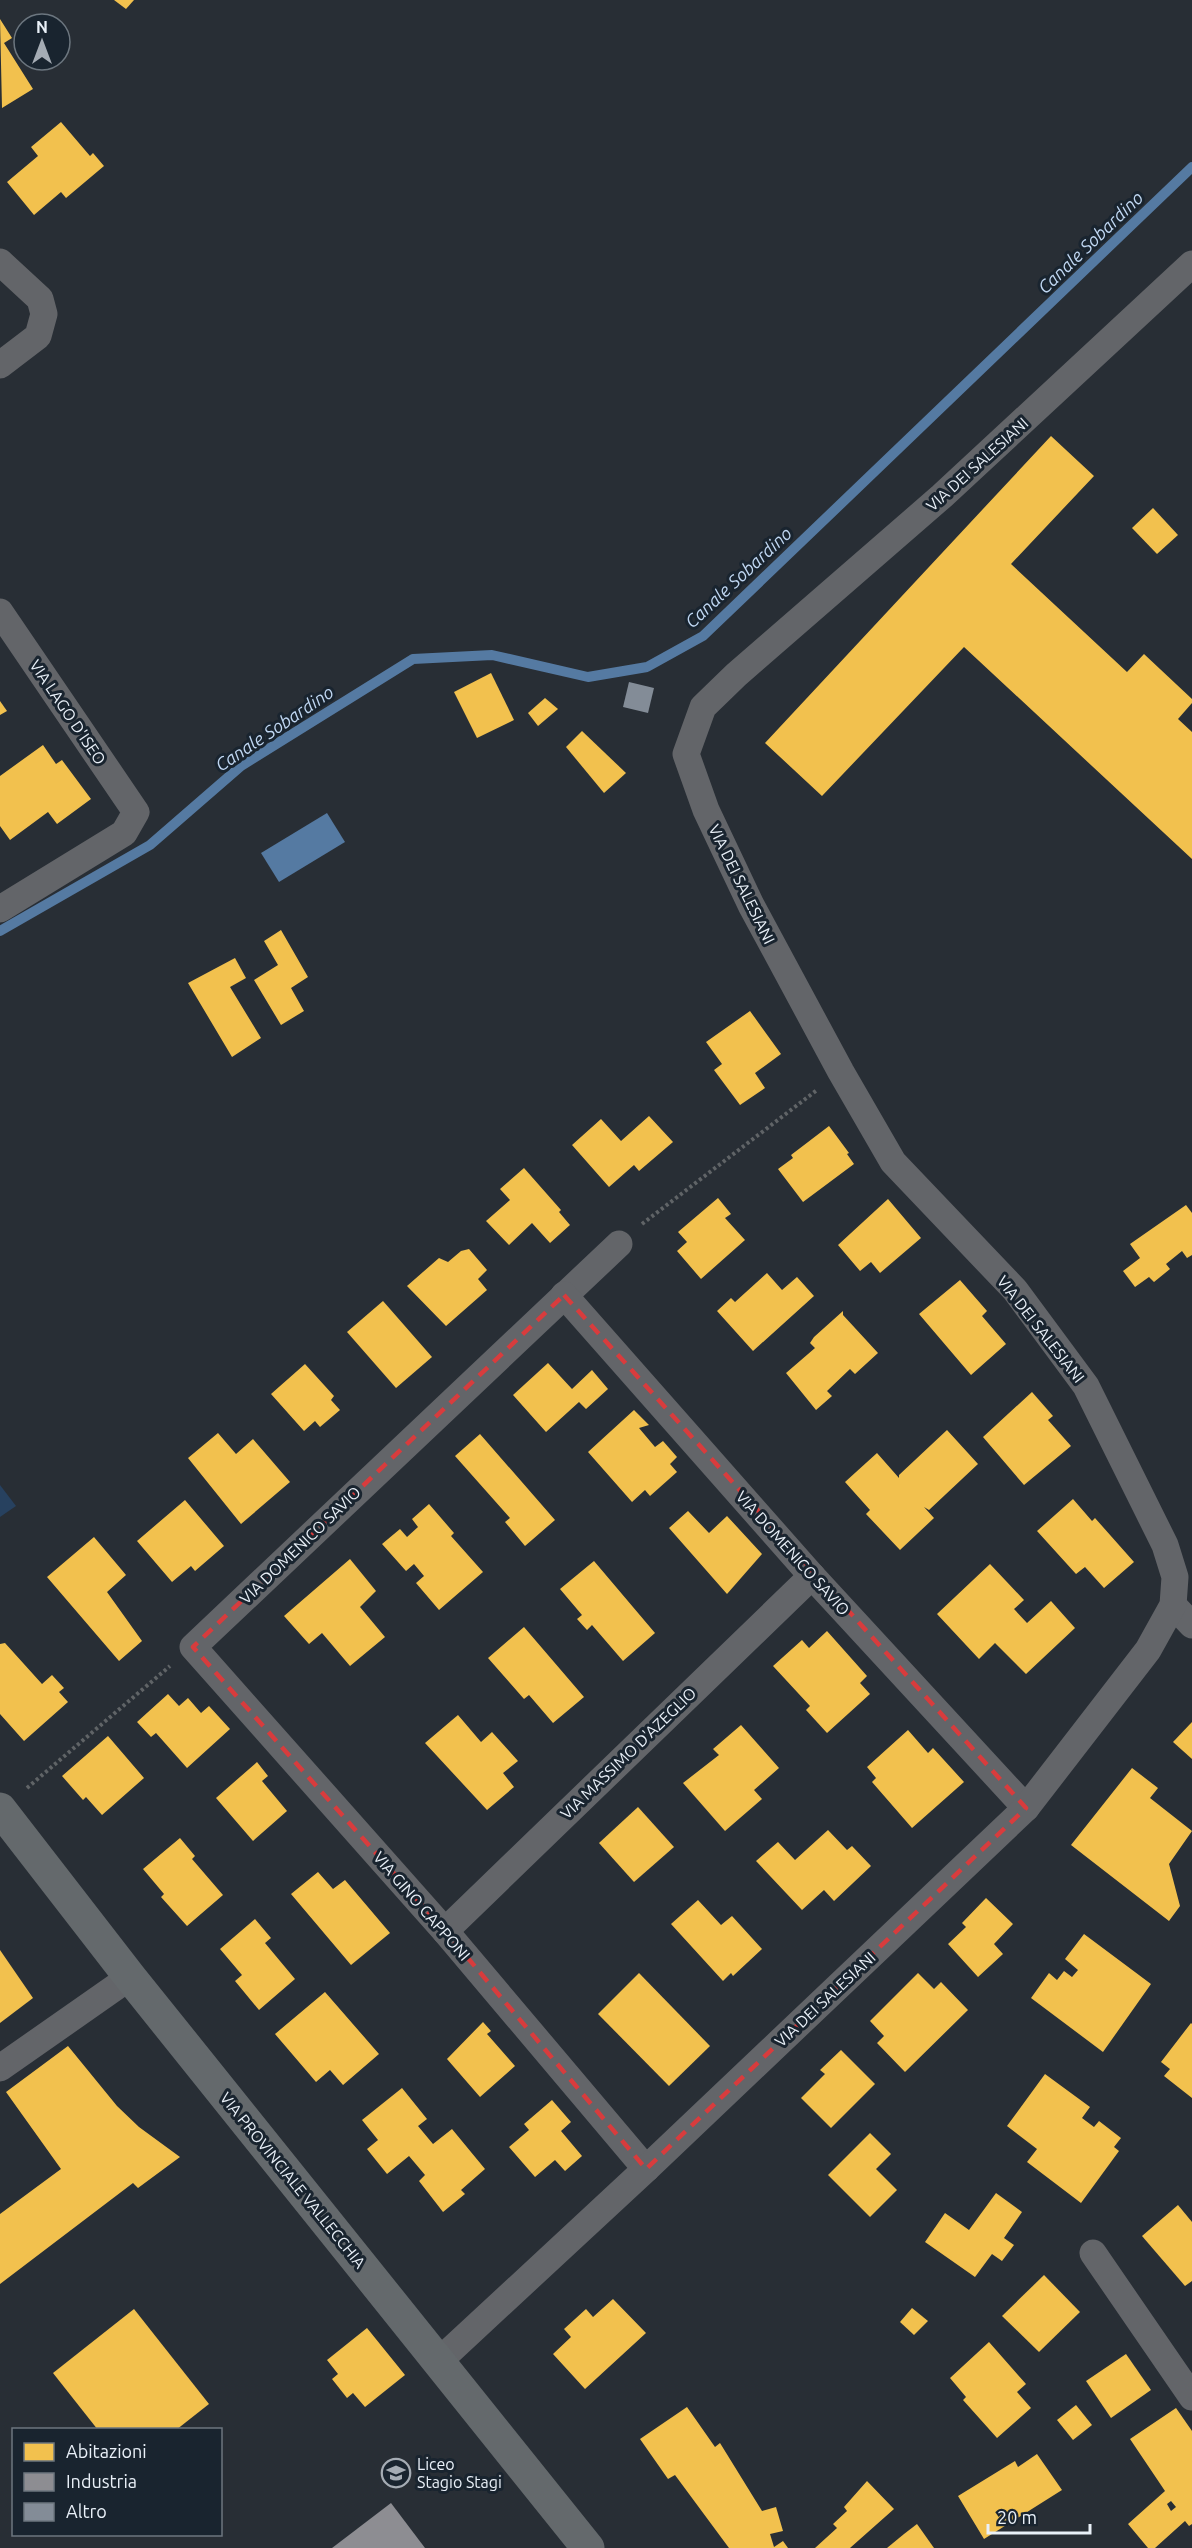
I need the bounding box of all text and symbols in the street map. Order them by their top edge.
north arrow [12,12,72,72]
text: N [36,18,48,36]
water label: Canale Sobardino [1033,187,1147,297]
street label: VIA DEI SALESIANI [922,414,1032,514]
water label: Canale Sobardino [681,522,795,631]
street label: VIA LAGO D'ISEO [26,656,110,768]
water label: Canale Sobardino [211,681,337,775]
street label: VIA DEI SALESIANI [705,821,779,947]
street label: VIA DEI SALESIANI [994,1272,1088,1386]
street label: VIA DOMENICO SAVIO [236,1483,364,1607]
street label: VIA DOMENICO SAVIO [733,1487,853,1619]
street label: VIA MASSIMO D'AZEGLIO [557,1684,699,1822]
street label: VIA GINO CAPPONI [370,1848,474,1964]
street label: VIA DEI SALESIANI [771,1948,879,2050]
street label: VIA PROVINCIALE VALLECCHIA [217,2089,370,2272]
legend [12,2428,222,2536]
text: Abitazioni [66,2441,147,2461]
place label: Liceo Stagio Stagi [417,2455,502,2491]
school or university icon: Liceo Stagio Stagi [380,2457,412,2489]
text: Industria [66,2471,137,2491]
scale bar [988,2497,1090,2535]
text: Altro [66,2501,107,2521]
text: 20 m [997,2507,1037,2527]

